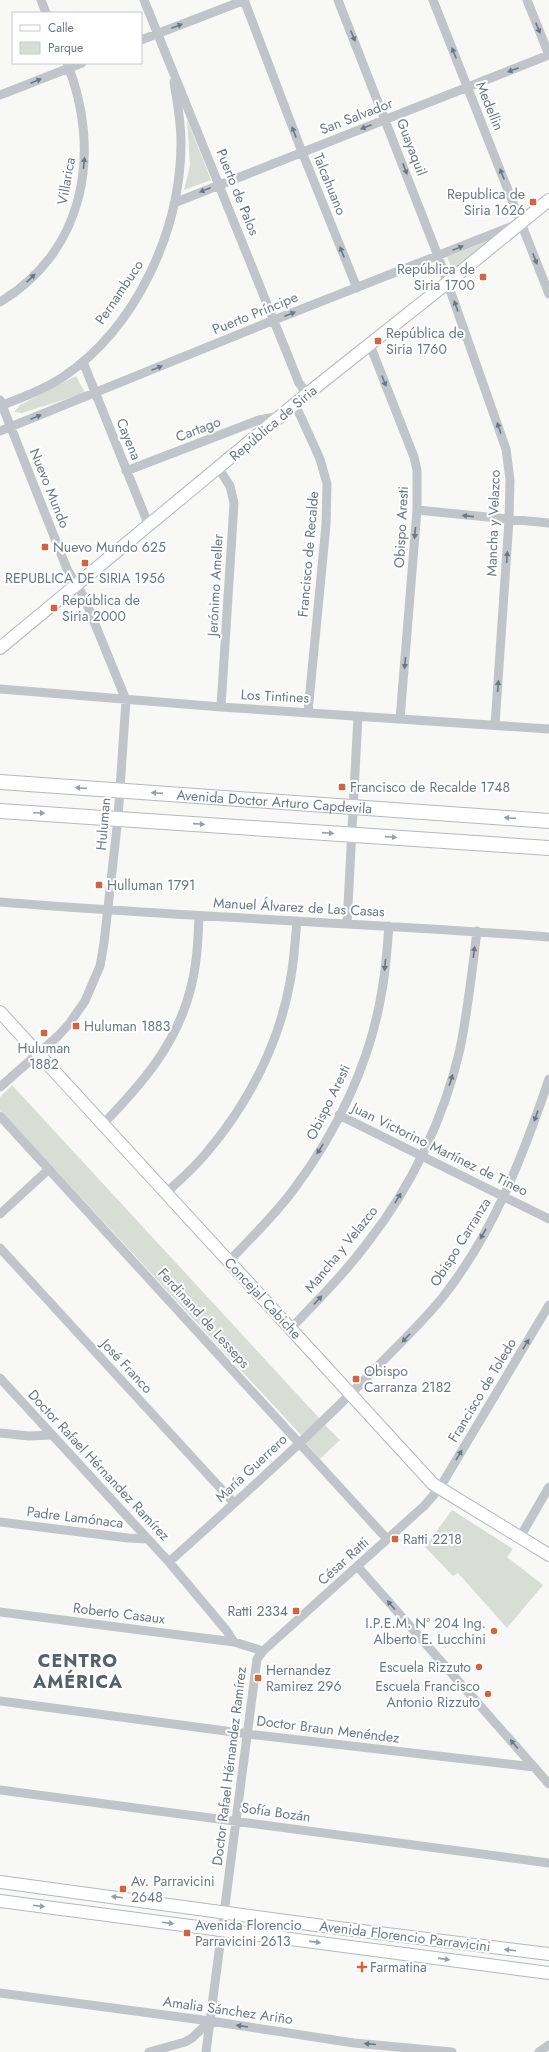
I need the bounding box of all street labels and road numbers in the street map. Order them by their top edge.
street label: Medellin [471,79,509,133]
street label: San Salvador [317,93,396,139]
street label: Guayaquil [392,115,432,179]
street label: Puerto de Palos [212,146,265,239]
street label: Talcahuano [309,150,352,218]
street label: Villarica [52,156,80,206]
street label: Pernambuco [90,255,148,328]
street label: Puerto Príncipe [209,287,301,339]
street label: República de Siria [225,380,321,466]
street label: Cartago [173,411,224,447]
street label: Cayena [112,415,146,463]
street label: Nuevo Mundo [25,445,75,531]
street label: Mancha y Velazco [481,469,505,577]
street label: Obispo Aresti [389,486,413,568]
street label: Francisco de Recalde [293,490,323,618]
street label: Jerónimo Ameller [202,533,228,639]
street label: Los Tintines [240,684,310,708]
street label: Avenida Doctor Arturo Capdevila [176,785,373,818]
street label: Huluman [91,797,115,851]
street label: Manuel Álvarez de Las Casas [213,893,386,921]
street label: Obispo Aresti [301,1061,355,1143]
street label: Juan Victorino Martínez de Tineo [347,1097,532,1201]
street label: Obispo Carranza [425,1194,495,1290]
street label: Mancha y Velazco [300,1201,383,1297]
street label: Concejal Cabiche [220,1253,306,1343]
street label: Ferdinand de Lesseps [153,1263,255,1373]
street label: José Franco [95,1333,158,1398]
street label: Francisco de Toledo [443,1334,521,1446]
street label: Doctor Rafael Hérnandez Ramírez [23,1385,175,1545]
street label: María Guerrero [211,1429,292,1507]
street label: Padre Lamónaca [26,1501,124,1533]
street label: César Ratti [313,1532,373,1590]
street label: Roberto Casaux [72,1597,166,1629]
street label: Doctor Rafael Hérnandez Ramírez [207,1665,251,1866]
street label: Doctor Braun Menéndez [255,1710,401,1748]
street label: Sofía Bozán [240,1797,312,1827]
street label: Avenida Florencio Parravicini [318,1916,492,1956]
street label: Amalia Sánchez Ariño [162,1991,295,2029]

